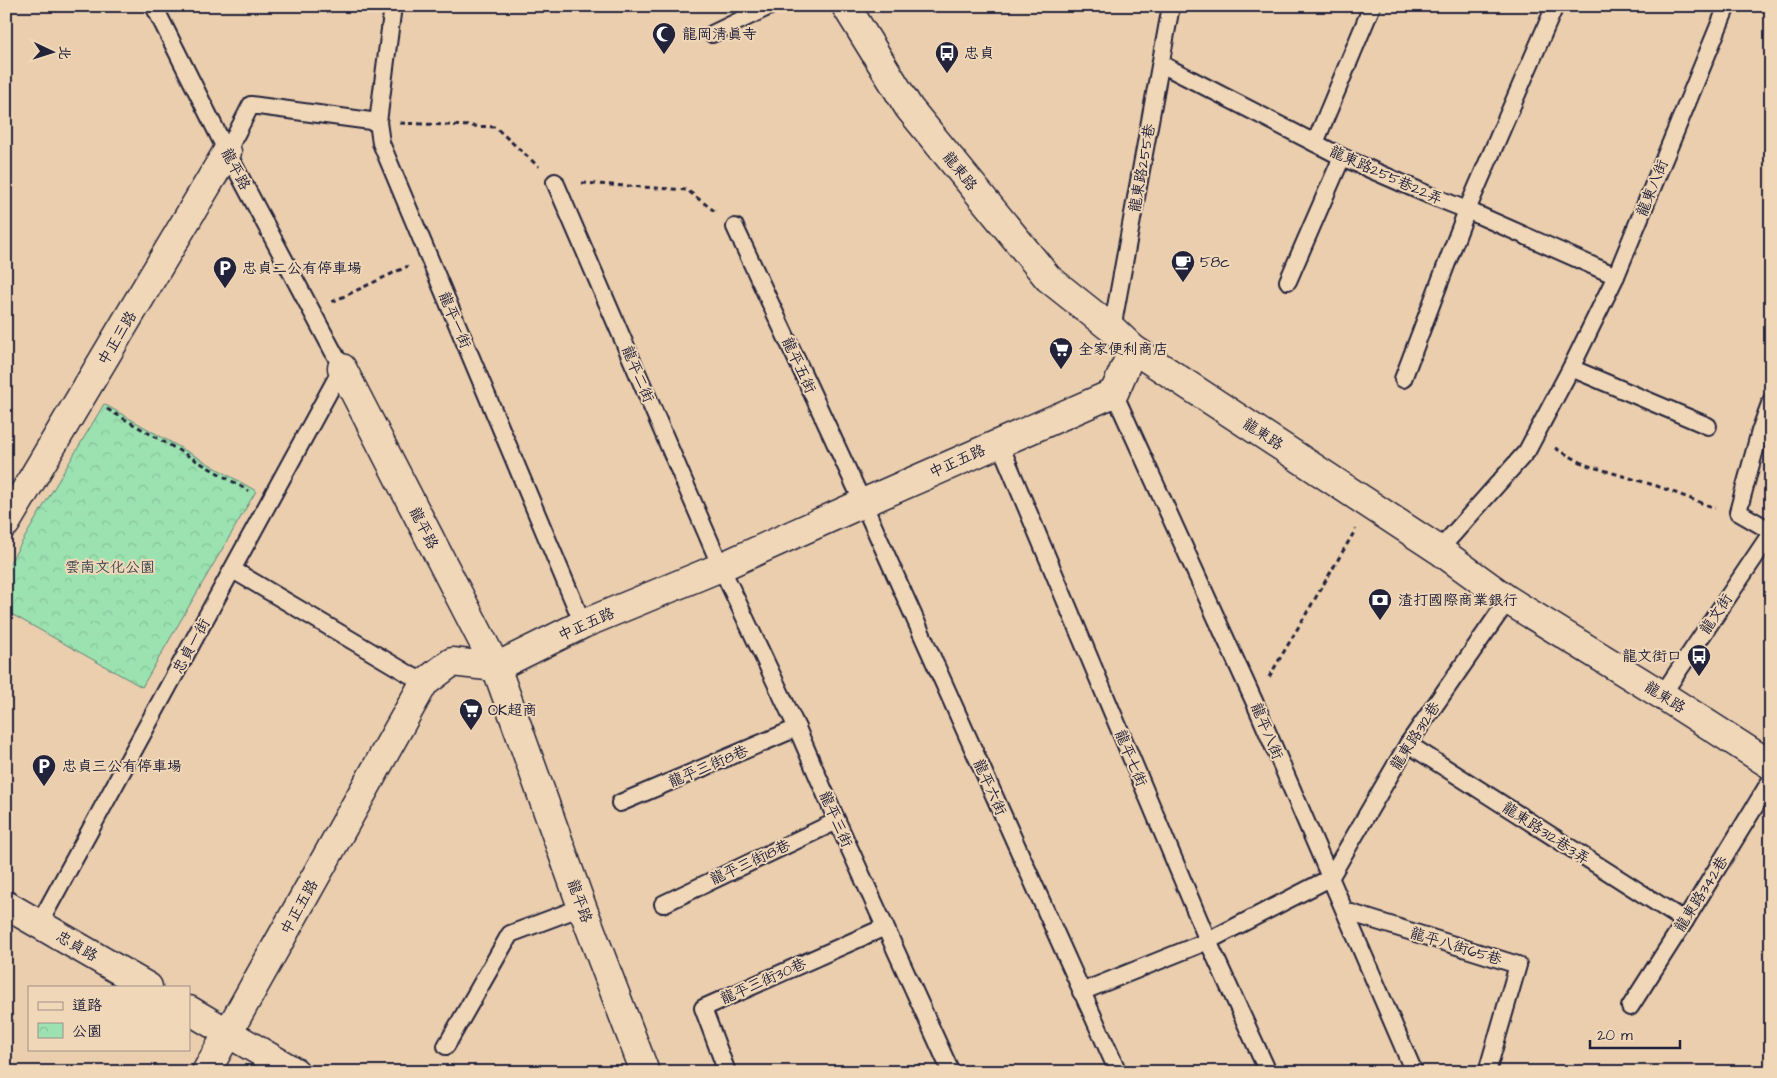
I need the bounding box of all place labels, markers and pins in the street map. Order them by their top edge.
mosque icon: 龍岡清真寺 [651,21,677,55]
place label: 龍岡清真寺 [682,24,757,45]
bus stop icon: 忠貞 [934,40,960,74]
place label: 忠貞 [964,43,994,64]
cafe icon: 58c [1170,249,1196,283]
place label: 58c [1200,252,1230,273]
parking icon: 忠貞二公有停車場 [212,255,238,289]
place label: 忠貞二公有停車場 [242,258,362,279]
supermarket icon: 全家便利商店 [1048,336,1074,370]
place label: 全家便利商店 [1078,339,1168,360]
bank icon: 渣打國際商業銀行 [1367,587,1393,621]
place label: 渣打國際商業銀行 [1398,590,1518,611]
bus stop icon: 龍文街口 [1686,643,1712,677]
place label: 龍文街口 [1622,646,1682,667]
supermarket icon: OK超商 [458,697,484,731]
place label: OK超商 [488,700,537,721]
parking icon: 忠貞三公有停車場 [31,753,57,787]
place label: 忠貞三公有停車場 [62,756,182,777]

